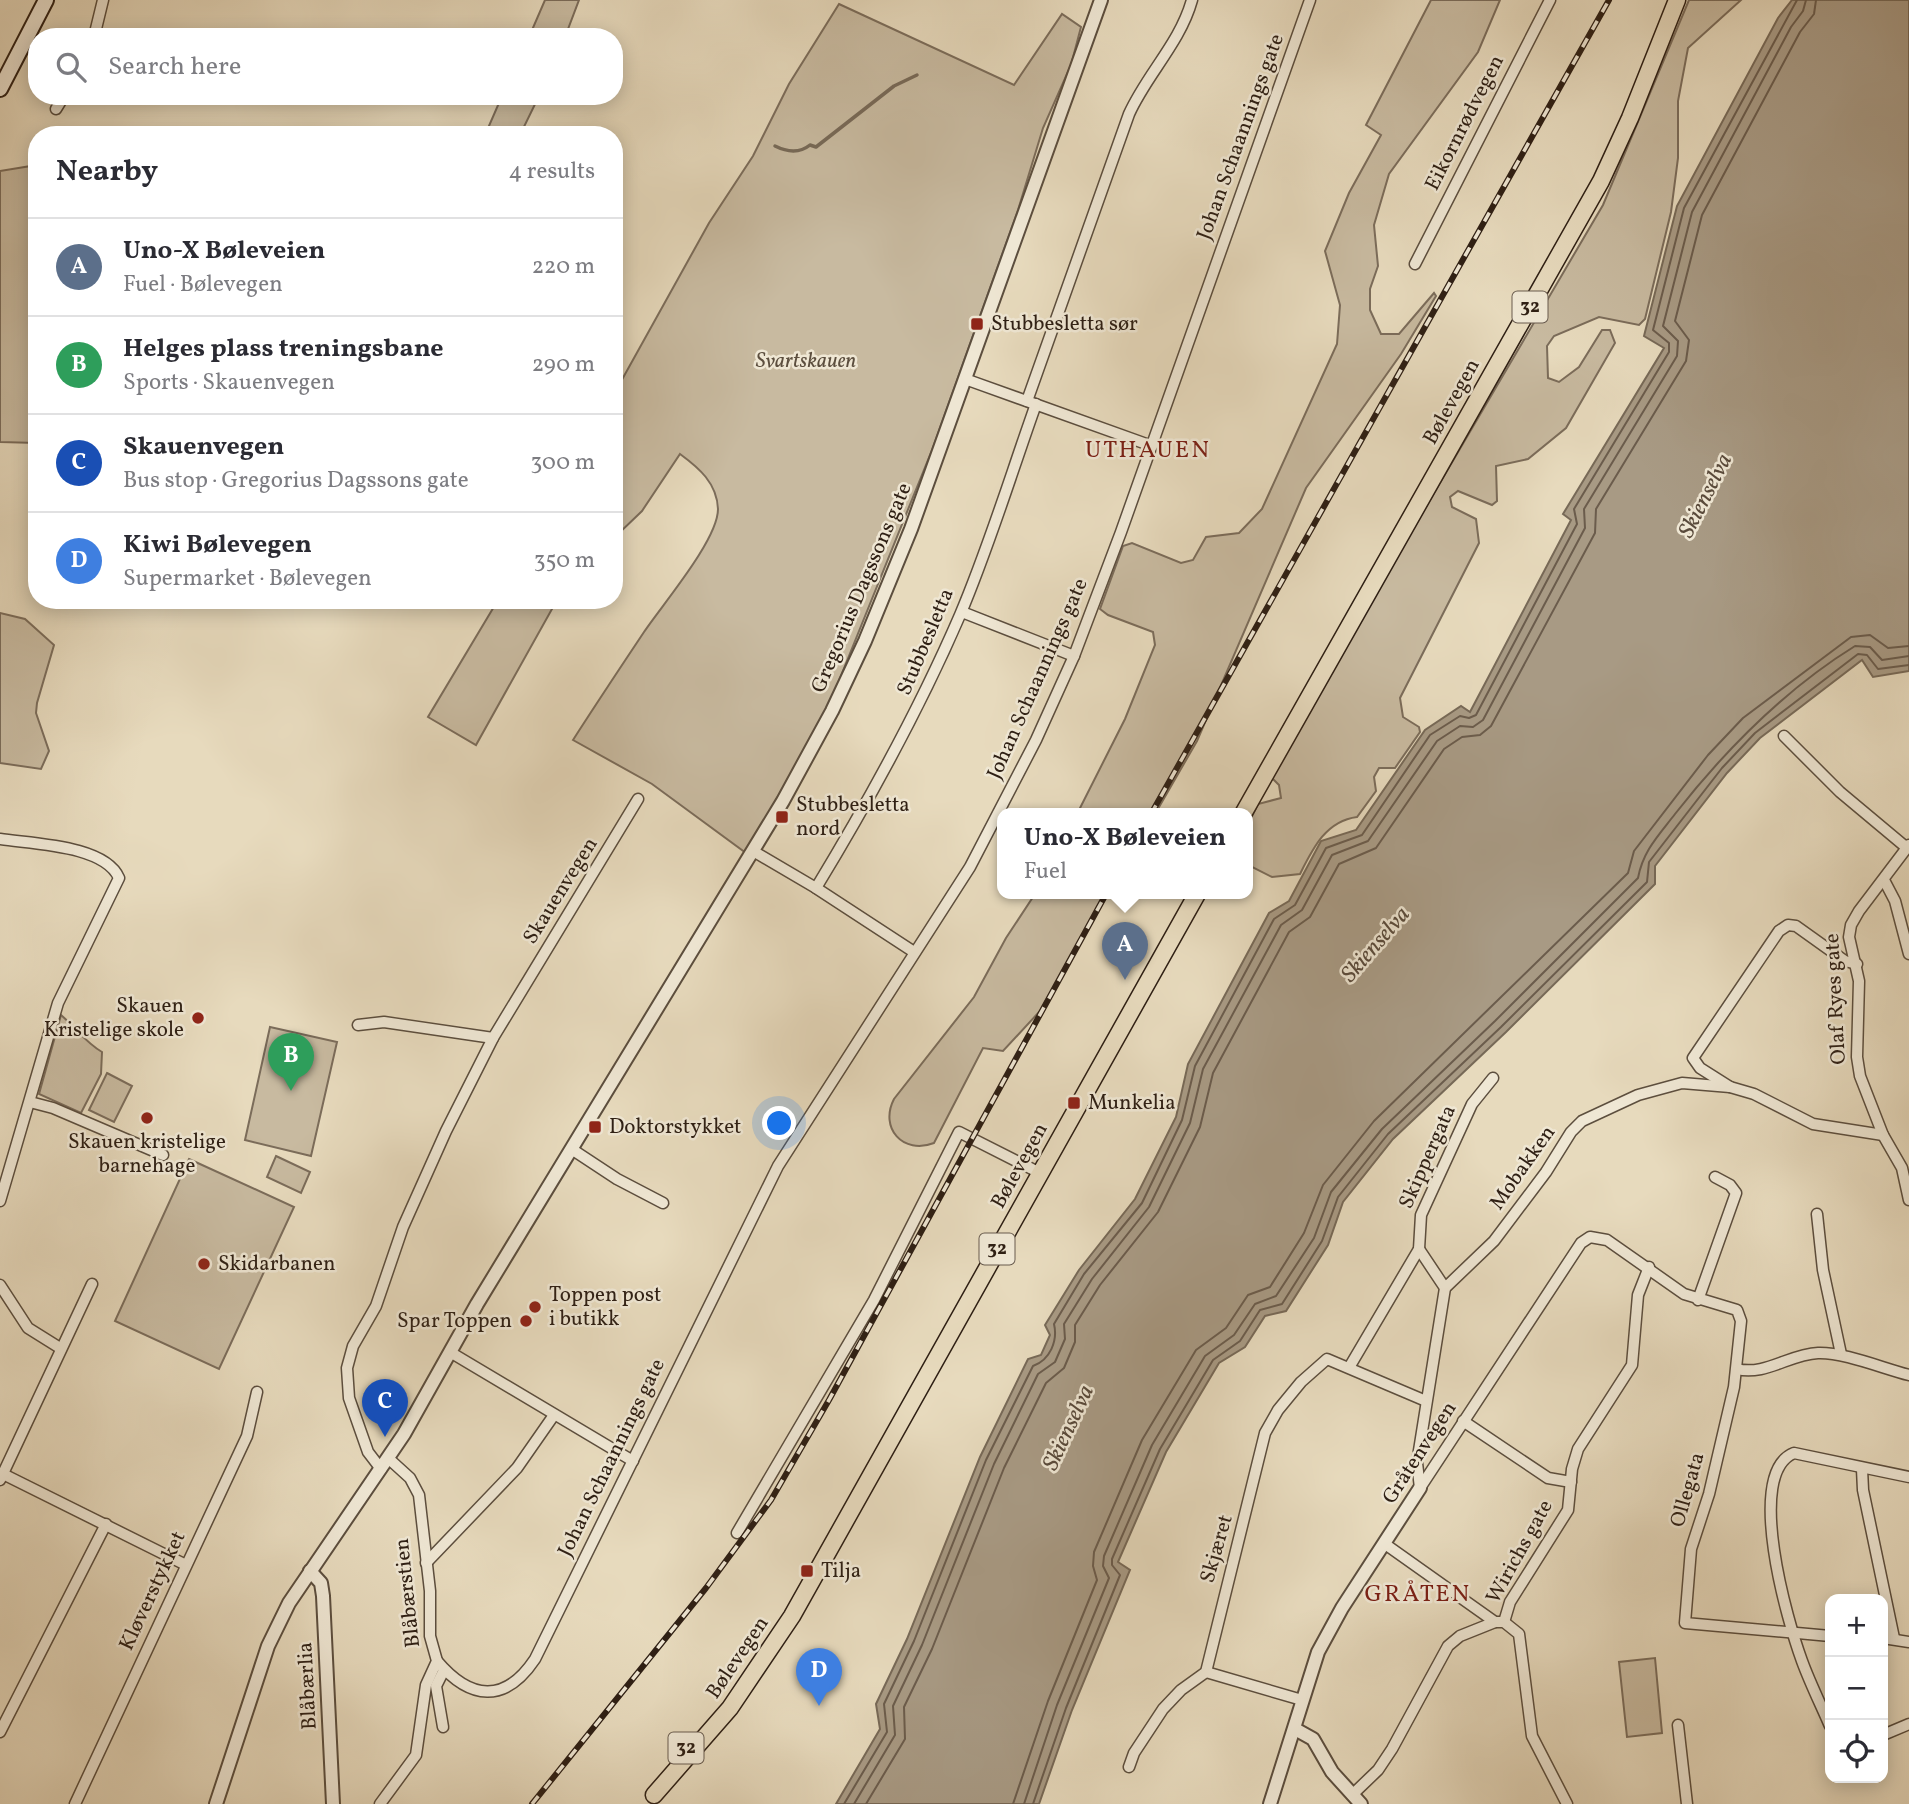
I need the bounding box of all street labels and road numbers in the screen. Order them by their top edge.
street label: Johan Schaannings gate [1190,30,1292,244]
street label: Eikornrødvegen [1418,50,1512,196]
road number: 32 [1512,292,1548,322]
street label: Bølevegen [1417,354,1487,450]
street label: Gregorius Dagssons gate [805,478,919,697]
street label: Johan Schaannings gate [981,574,1095,784]
street label: Stubbesletta [890,584,962,700]
street label: Skauenvegen [517,832,605,950]
street label: Olaf Ryes gate [1818,933,1854,1065]
street label: Skippergata [1392,1100,1464,1214]
street label: Bølevegen [985,1118,1055,1214]
street label: Mobakken [1483,1120,1563,1216]
road number: 32 [979,1233,1014,1264]
street label: Johan Schaannings gate [551,1354,673,1562]
street label: Gråtenvegen [1376,1396,1464,1510]
street label: Ollegata [1664,1449,1712,1531]
street label: Wirichs gate [1480,1495,1560,1609]
street label: Skjæret [1193,1511,1241,1587]
street label: Kløverstykket [113,1527,193,1655]
street label: Blåbærstien [388,1537,428,1649]
street label: Bølevegen [700,1611,776,1705]
street label: Blåbærlia [291,1641,325,1731]
road number: 32 [668,1732,704,1764]

